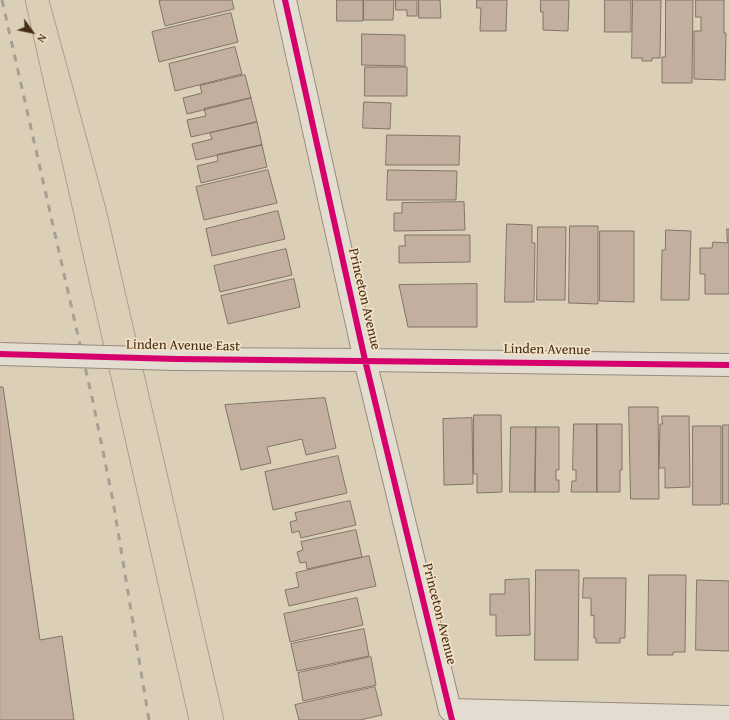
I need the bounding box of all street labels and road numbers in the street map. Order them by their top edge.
street label: Princeton Avenue [344,246,384,352]
street label: Linden Avenue East [126,337,240,355]
street label: Linden Avenue [504,341,590,359]
street label: Princeton Avenue [418,562,460,666]

